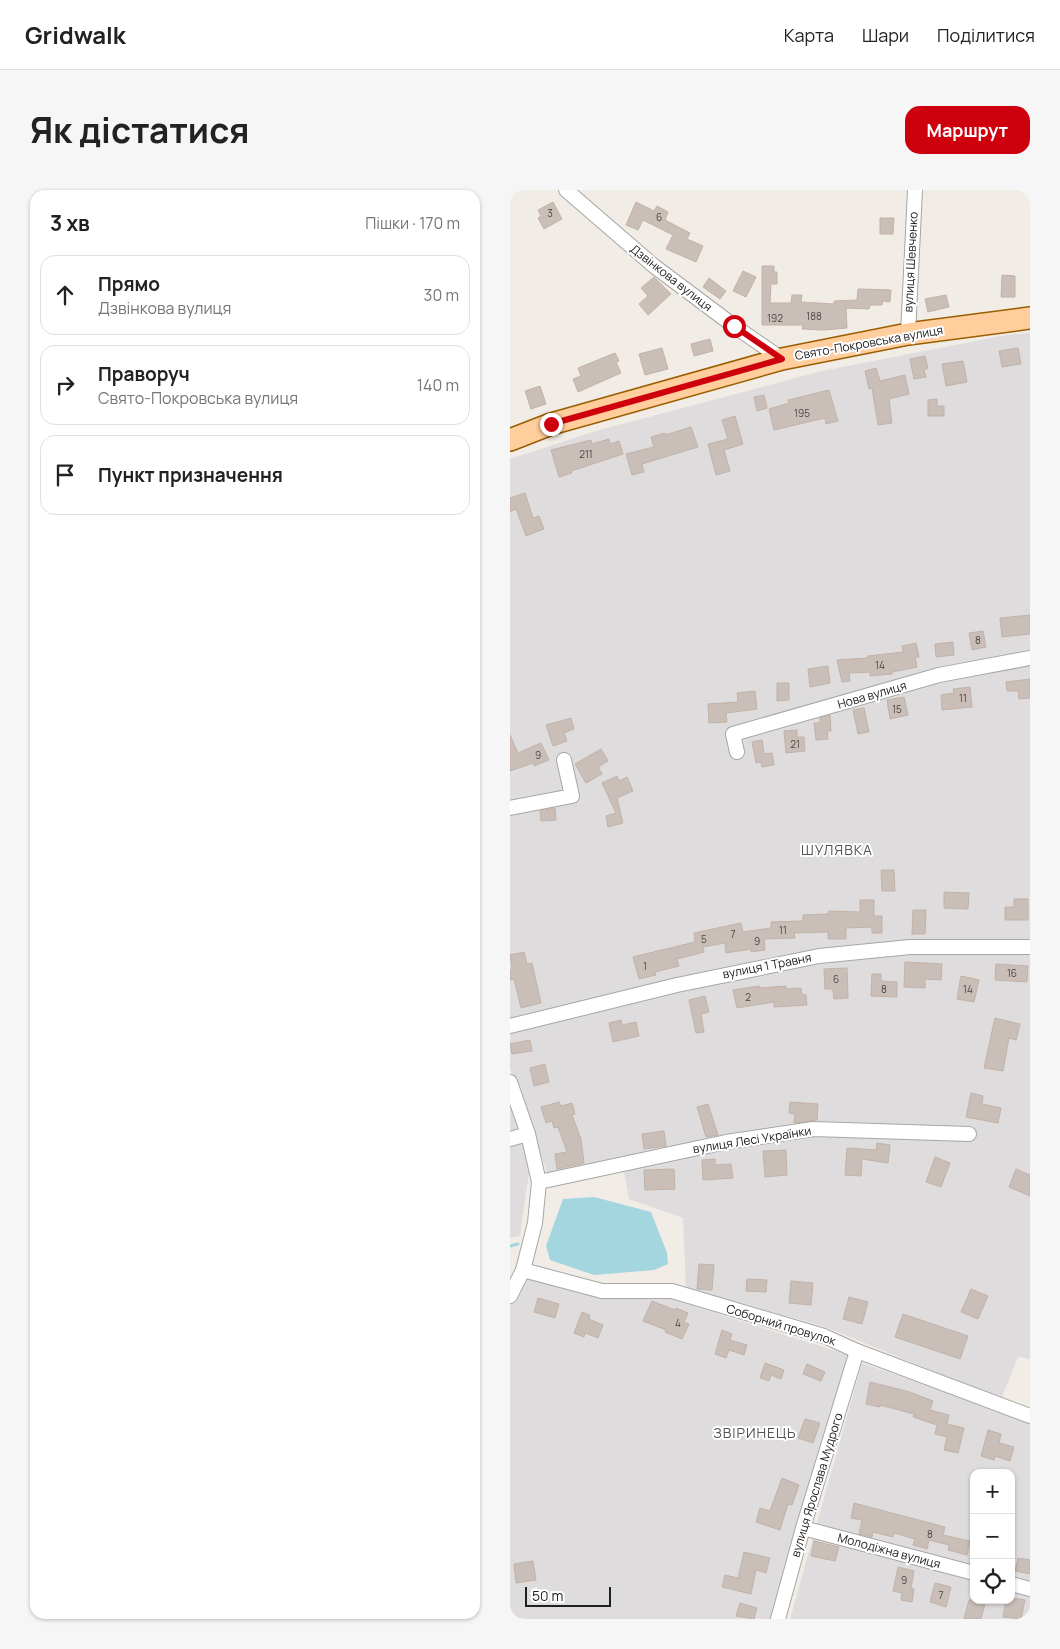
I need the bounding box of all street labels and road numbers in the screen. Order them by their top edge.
street label: вулиця Шевченко [899,211,922,313]
street label: Дзвінкова вулиця [627,240,716,315]
street label: Свято-Покровська вулиця [794,321,944,364]
street label: Нова вулиця [835,677,908,712]
street label: вулиця 1 Травня [721,949,813,982]
street label: вулиця Лесі Українки [692,1122,812,1157]
street label: Соборний провулок [724,1300,839,1350]
street label: вулиця Ярослава Мудрого [786,1411,847,1559]
street label: Молодіжна вулиця [836,1529,943,1572]

